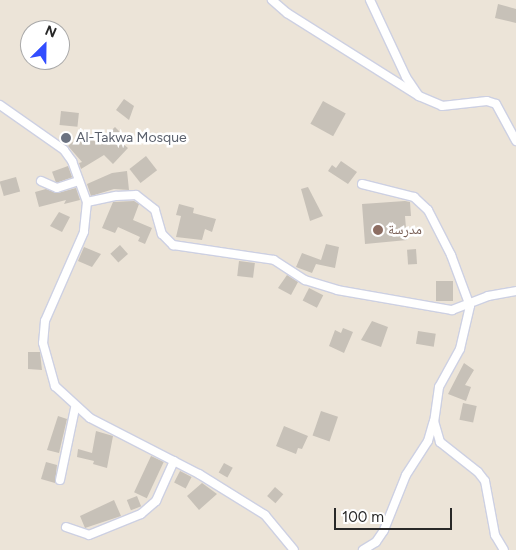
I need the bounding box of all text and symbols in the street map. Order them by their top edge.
north arrow [20,20,70,70]
text: N [42,22,59,42]
place label: Al-Takwa Mosque [76,130,187,146]
marker: Al-Takwa Mosque [60,132,72,144]
place label: مدرسة [388,222,422,238]
marker: مدرسة [372,224,384,236]
scale bar [336,498,454,530]
text: 100 m [342,508,384,526]

